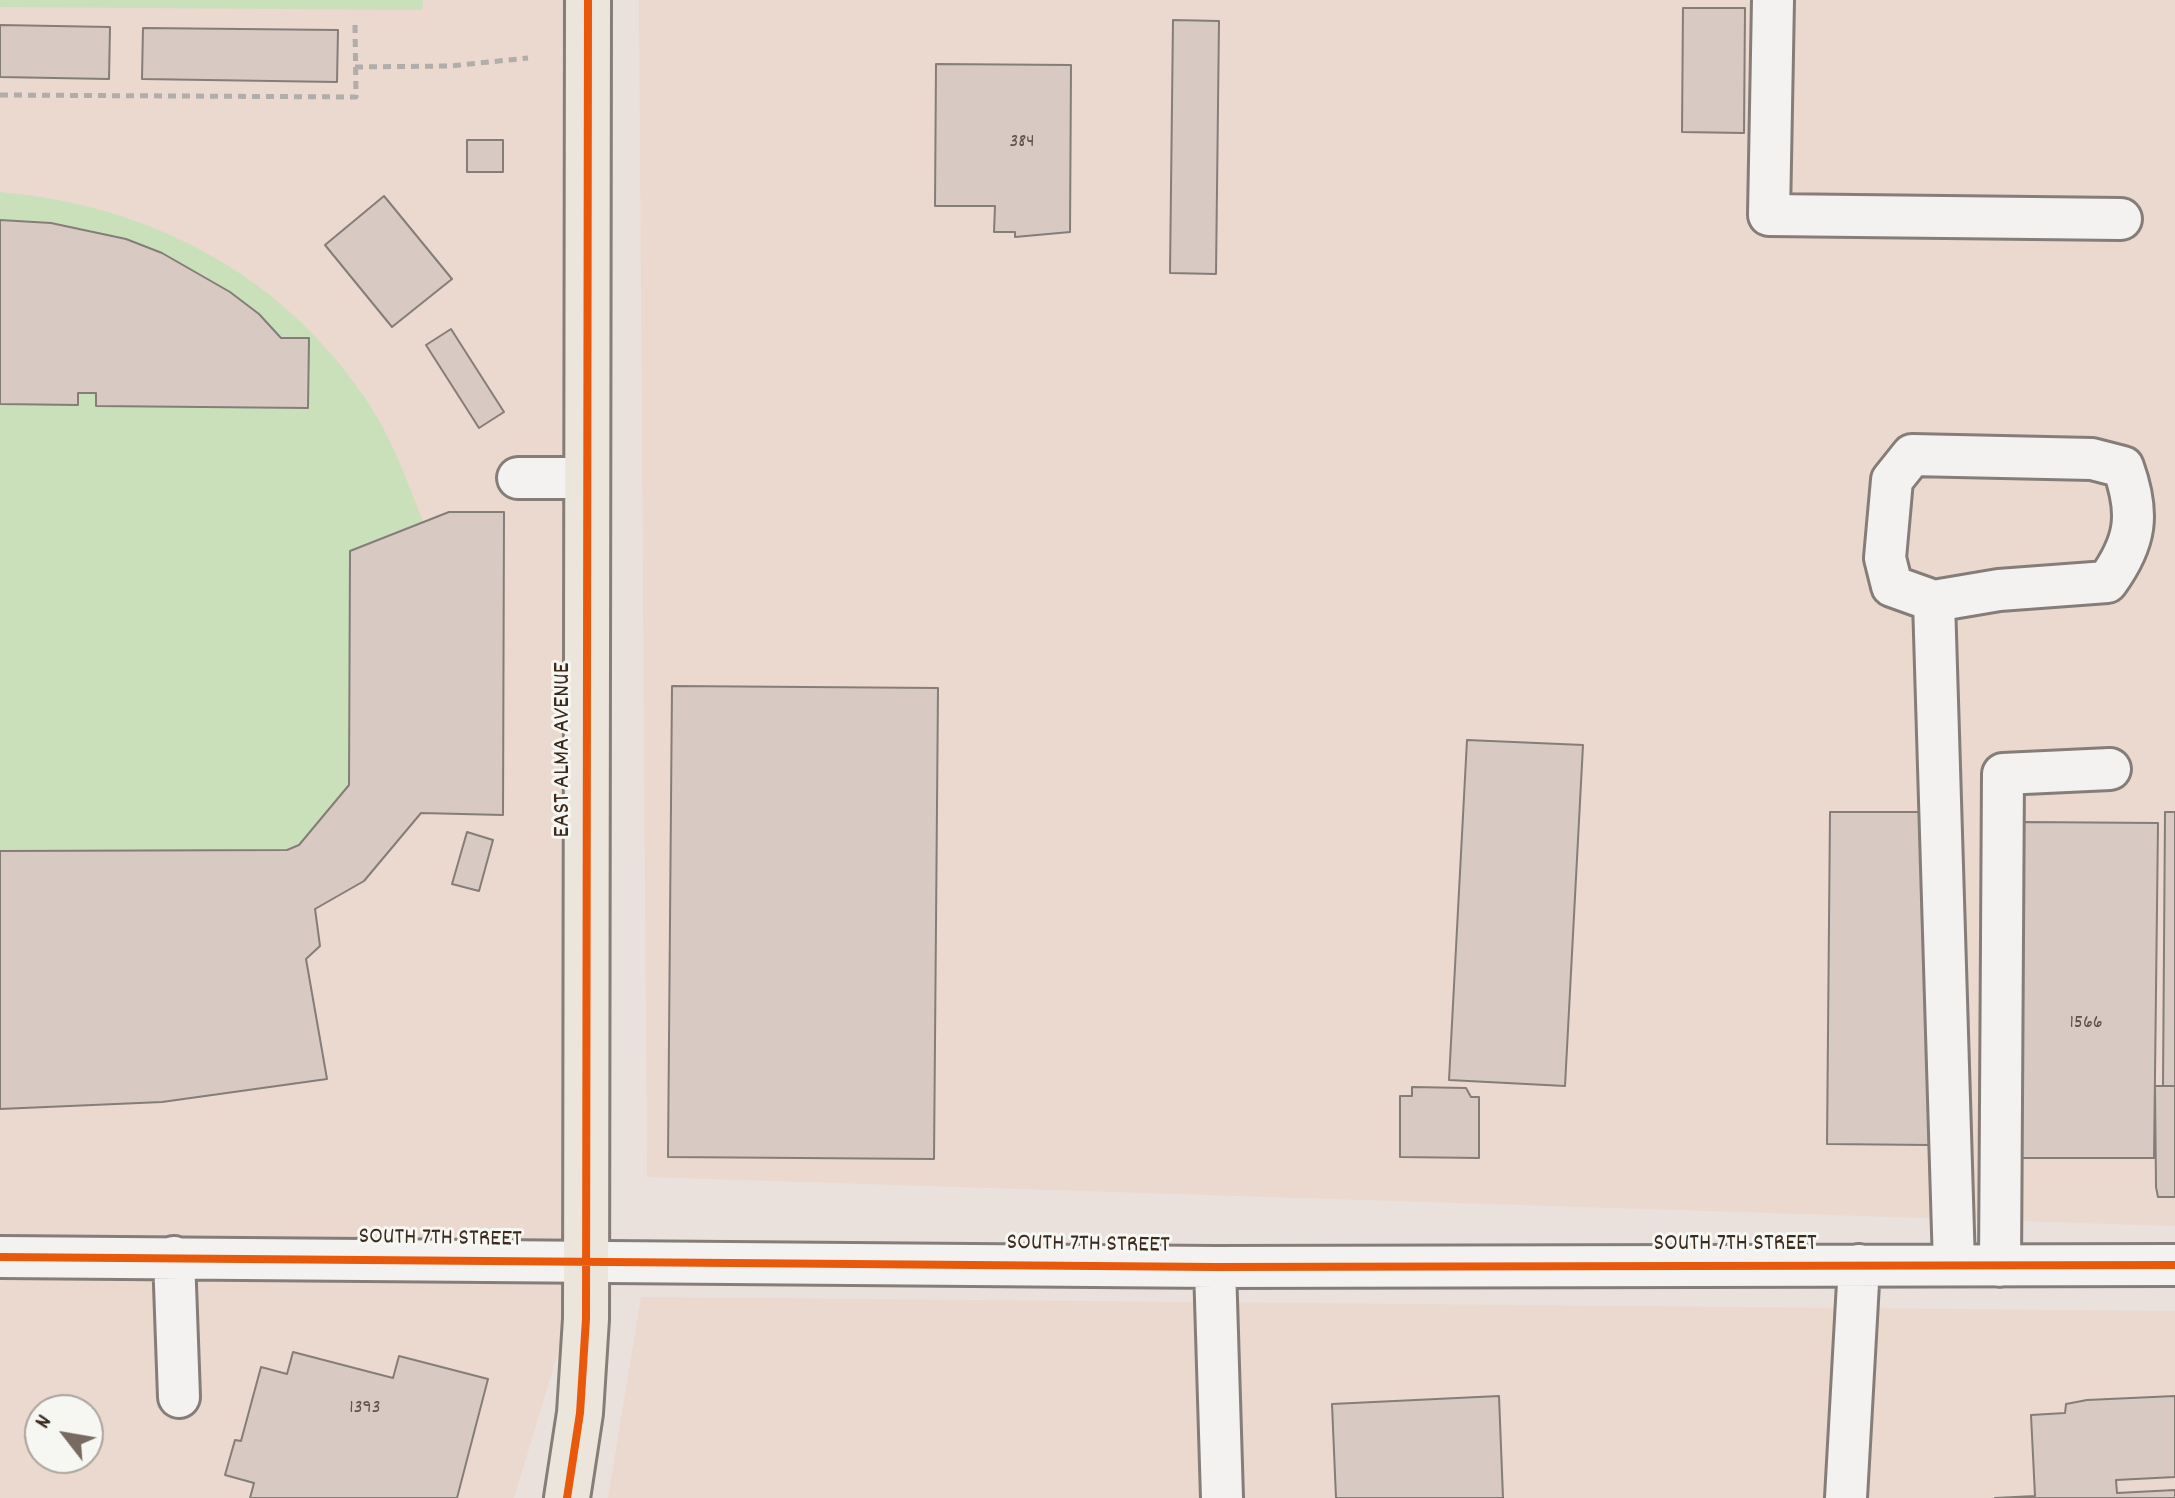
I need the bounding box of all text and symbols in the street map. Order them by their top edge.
house number: 384 [1009,131,1035,155]
street label: EAST ALMA AVENUE [551,662,579,838]
house number: 1566 [2069,1012,2103,1036]
street label: SOUTH 7TH STREET [358,1224,522,1256]
street label: SOUTH 7TH STREET [1006,1230,1170,1262]
street label: SOUTH 7TH STREET [1653,1232,1817,1260]
north arrow [24,1394,104,1474]
house number: 1393 [349,1397,381,1421]
text: N [29,1410,61,1435]

